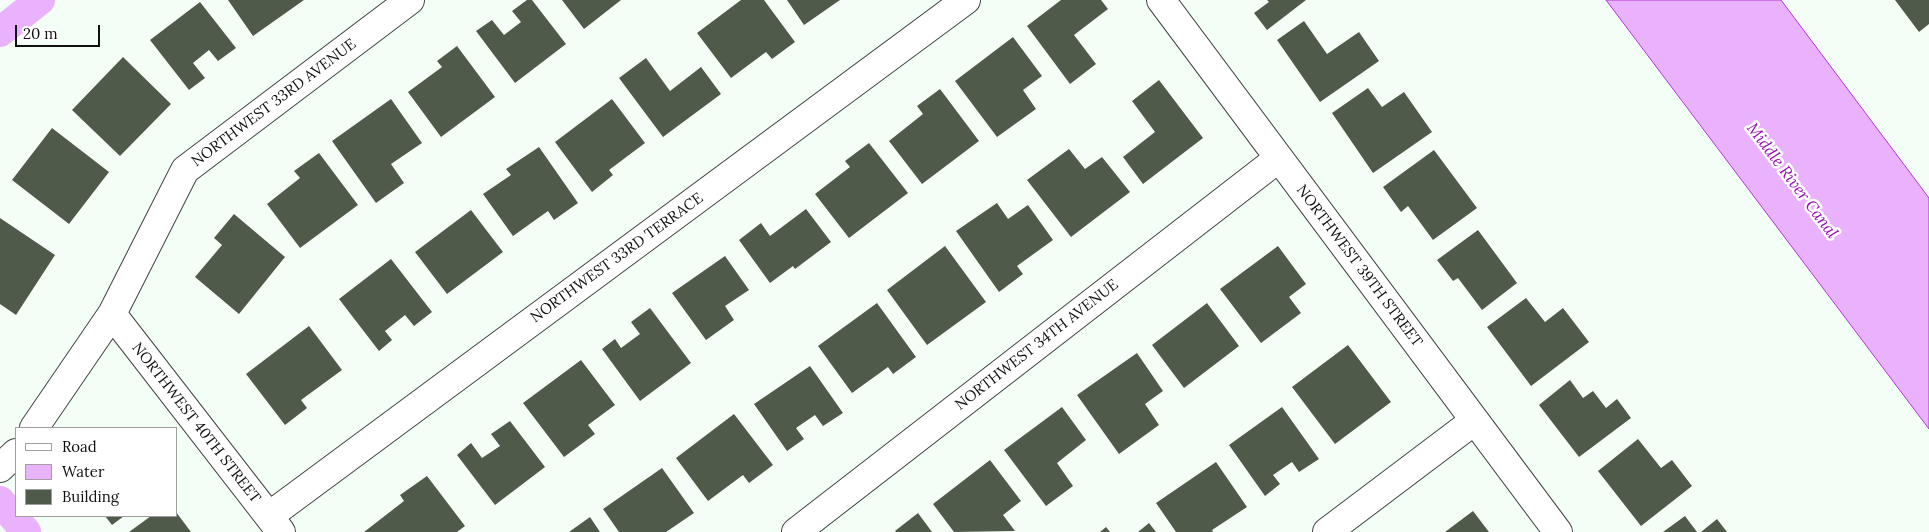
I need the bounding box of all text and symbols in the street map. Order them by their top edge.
scale bar [18,15,102,47]
text: 20 m [23,24,58,43]
street label: NORTHWEST 33RD AVENUE [188,35,360,171]
water label: Middle River Canal [1742,120,1842,242]
street label: NORTHWEST 39TH STREET [1292,181,1426,351]
street label: NORTHWEST 33RD TERRACE [527,189,707,327]
street label: NORTHWEST 34TH AVENUE [952,276,1122,414]
street label: NORTHWEST 40TH STREET [128,339,264,507]
legend [15,427,178,517]
text: Road [62,437,97,456]
text: Water [62,462,104,481]
text: Building [62,487,119,506]

